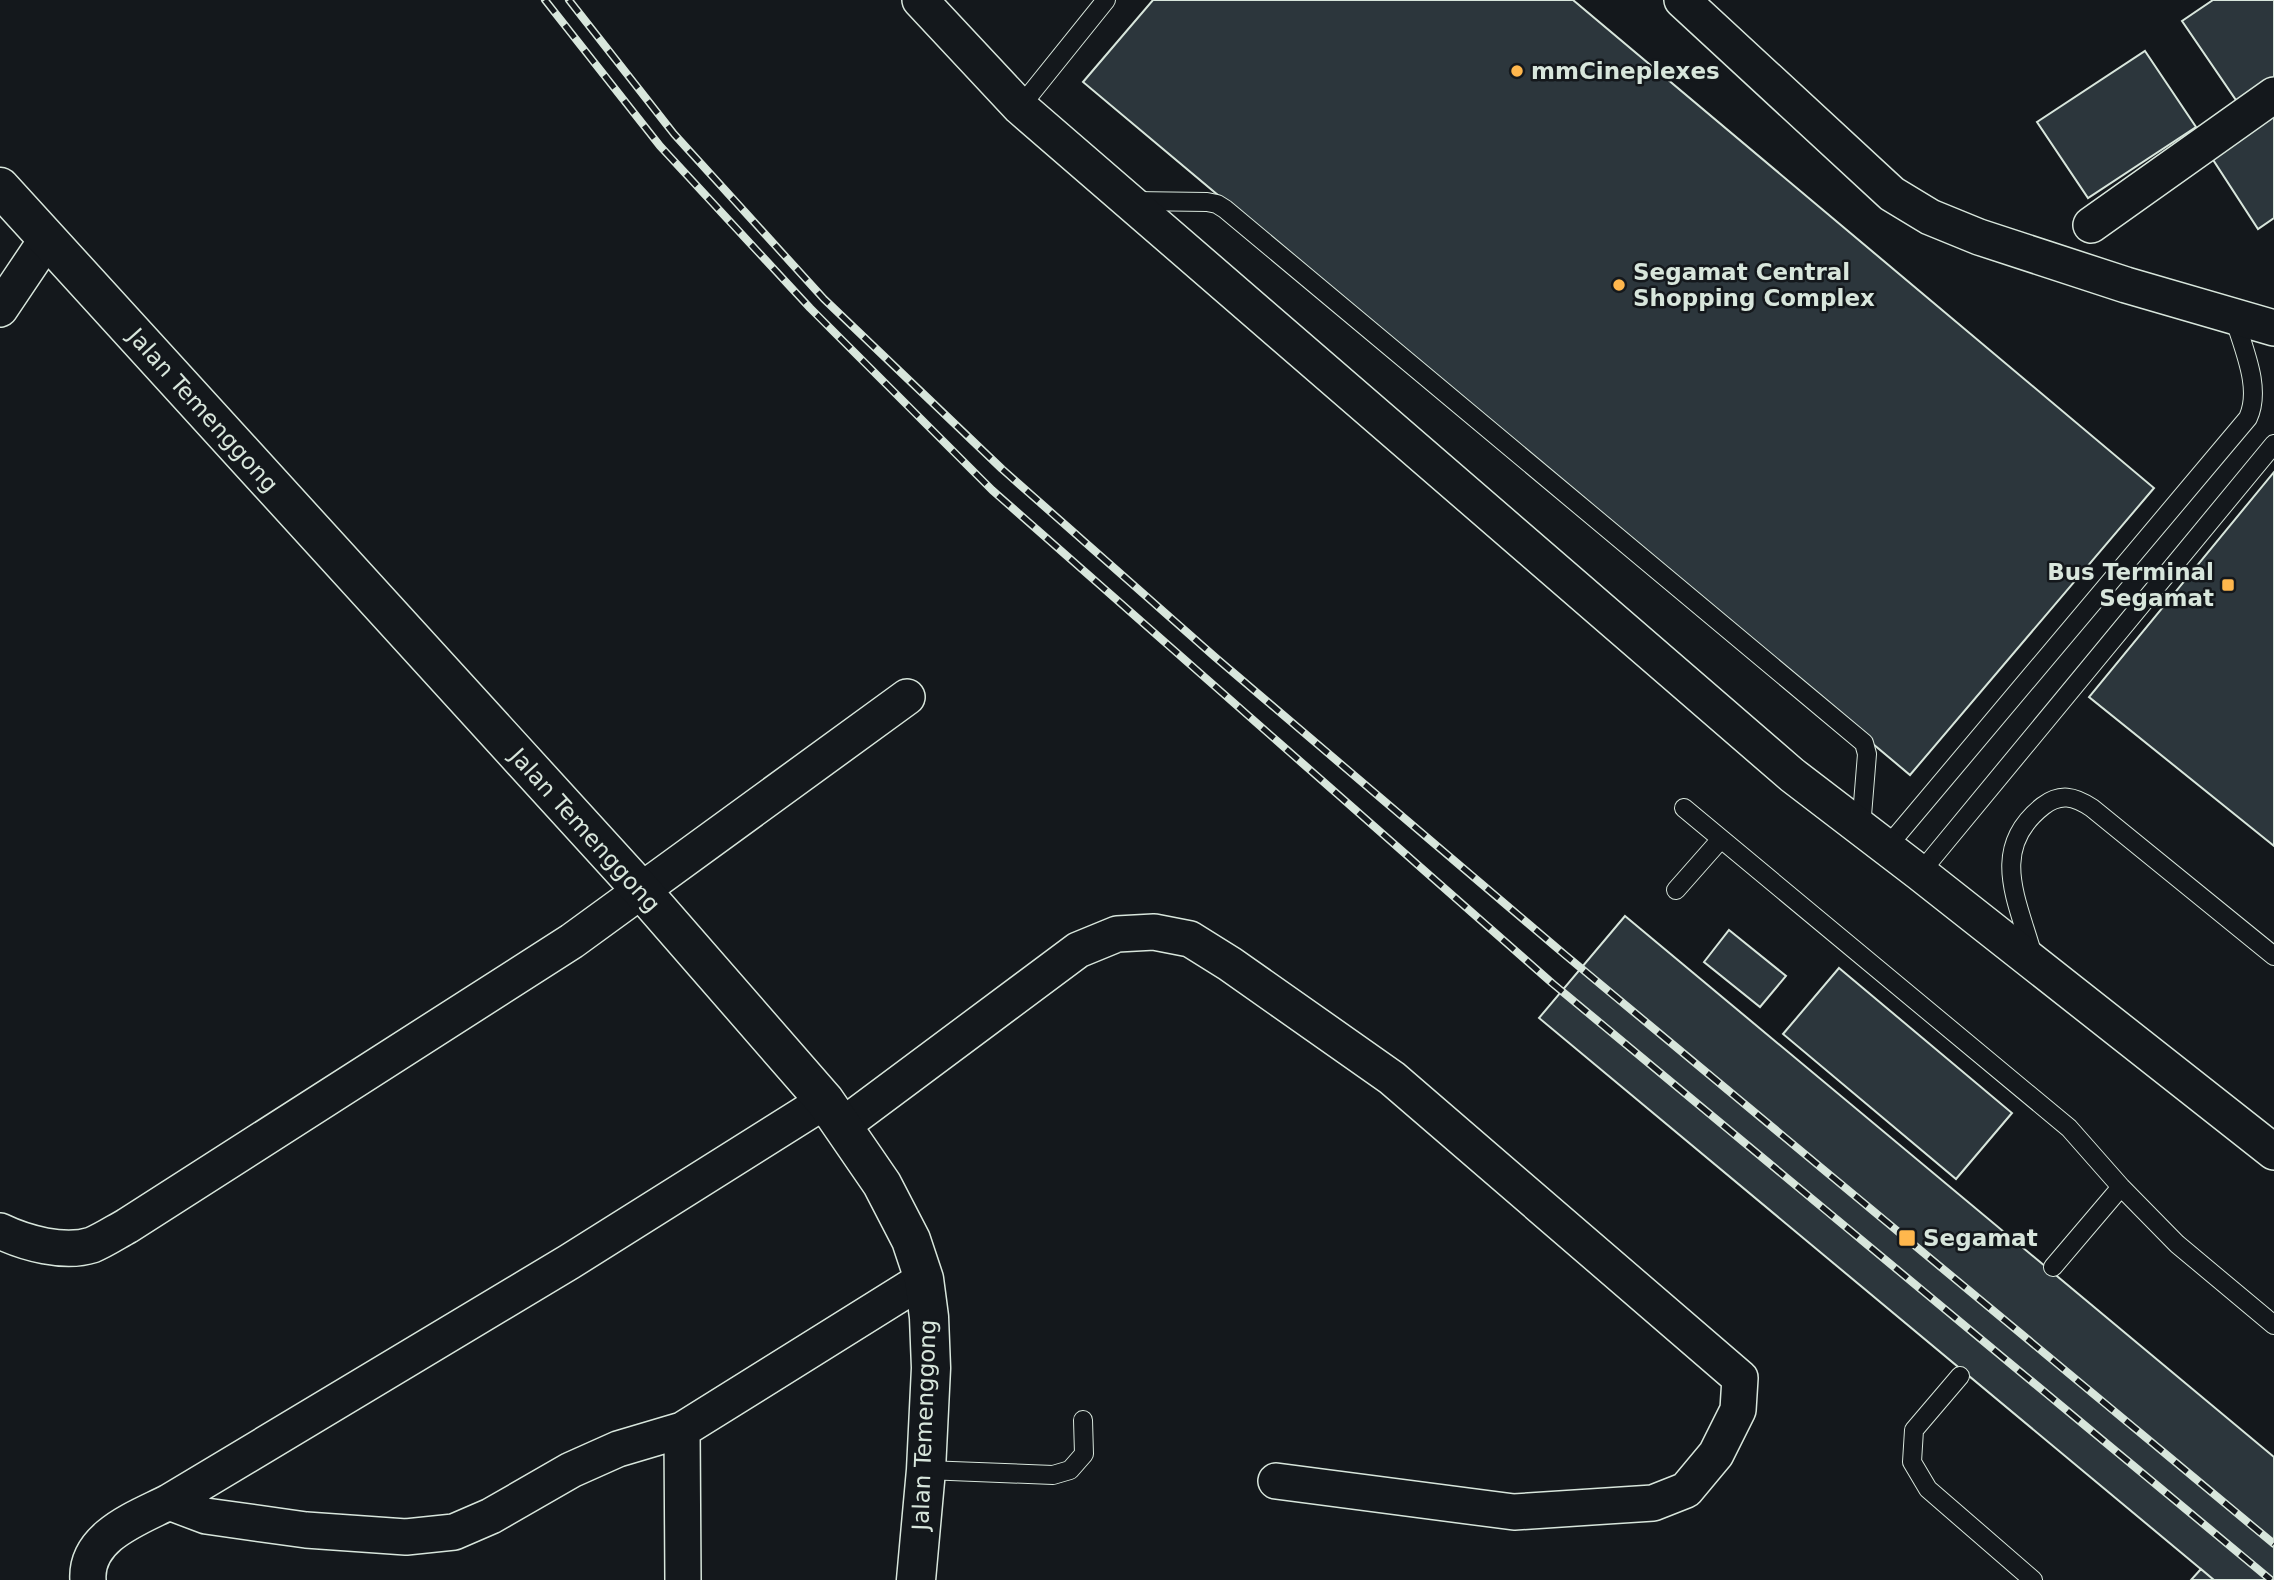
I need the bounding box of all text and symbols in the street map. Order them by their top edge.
place label: mmCineplexes [1531,58,1720,84]
marker: mmCineplexes [1509,63,1525,79]
place label: Segamat Central Shopping Complex [1633,259,1875,311]
marker: Segamat Central Shopping Complex [1611,277,1627,293]
street label: Jalan Temenggong [121,321,283,497]
place label: Bus Terminal Segamat [2047,559,2214,611]
marker: Bus Terminal Segamat [2220,577,2236,593]
street label: Jalan Temenggong [503,741,665,917]
place label: Segamat [1923,1225,2038,1251]
marker: Segamat [1897,1228,1917,1248]
street label: Jalan Temenggong [907,1319,941,1533]

